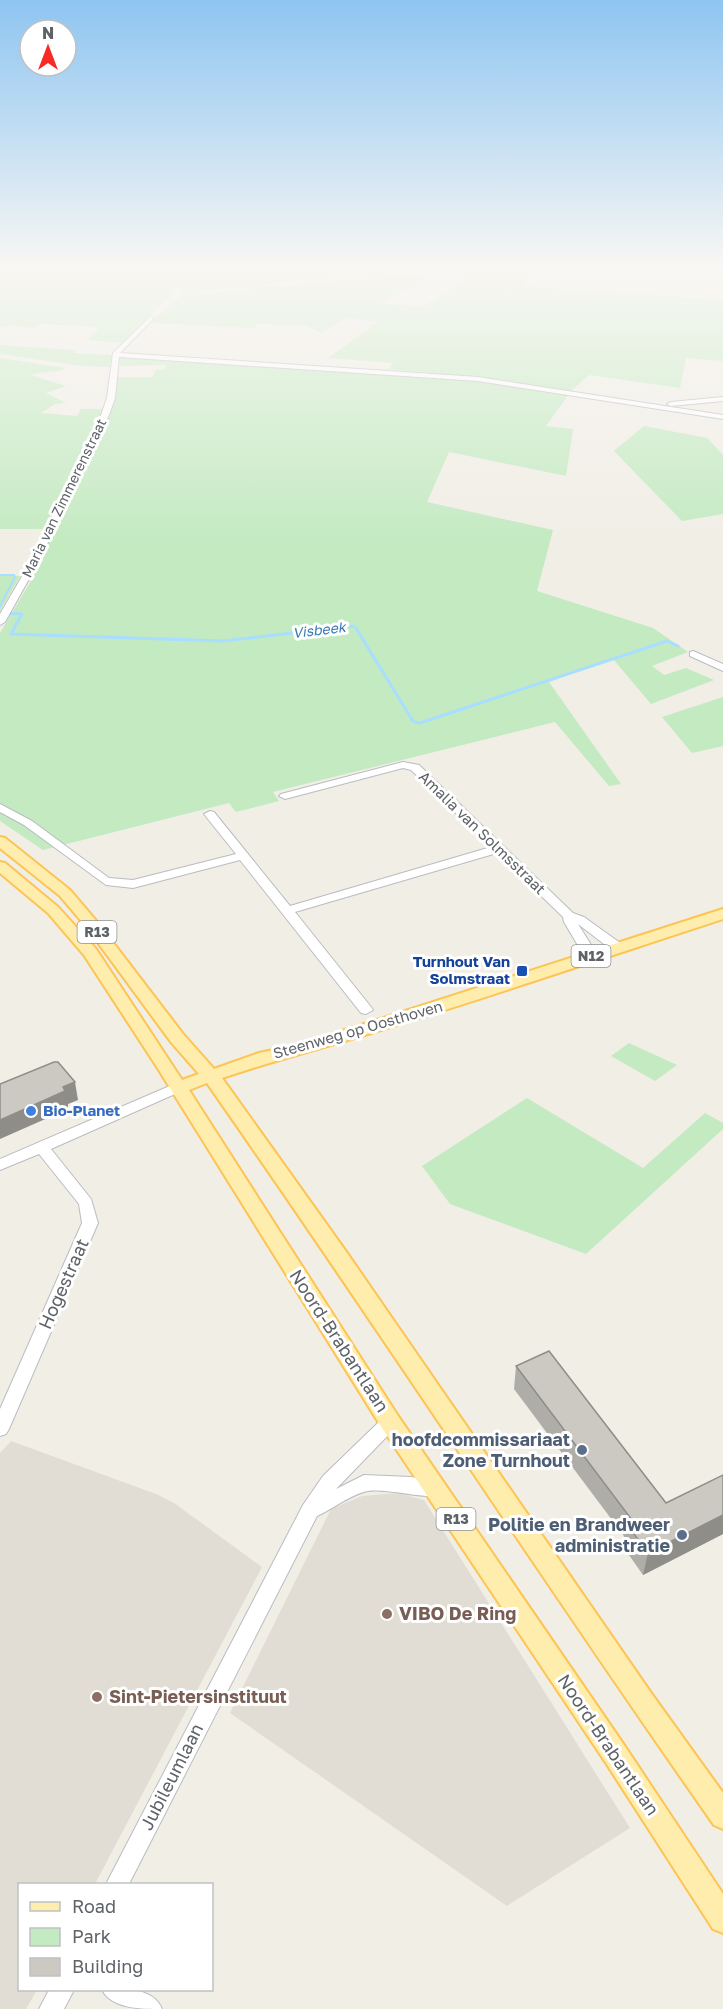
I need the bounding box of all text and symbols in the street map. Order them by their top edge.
north arrow [18,18,78,78]
text: N [42,23,54,43]
street label: Maria van Zimmerenstraat [18,416,109,580]
water label: Visbeek [291,618,349,641]
street label: Amalia van Solmsstraat [416,767,550,898]
road number: R13 [78,921,116,943]
road number: N12 [572,945,610,967]
place label: Turnhout Van Solmstraat [413,952,510,987]
marker: Turnhout Van Solmstraat [515,964,529,978]
street label: Steenweg op Oosthoven [271,996,445,1062]
place label: Bio-Planet [43,1101,120,1119]
marker: Bio-Planet [24,1104,38,1118]
street label: Hogestraat [33,1235,93,1332]
street label: Noord-Brabantlaan [286,1265,394,1416]
place label: hoofdcommissariaat Zone Turnhout [392,1428,570,1471]
marker: hoofdcommissariaat Zone Turnhout [575,1443,589,1457]
road number: R13 [436,1508,476,1530]
place label: Politie en Brandweer administratie [488,1513,670,1556]
marker: Politie en Brandweer administratie [675,1528,689,1542]
place label: VIBO De Ring [399,1602,516,1624]
marker: VIBO De Ring [380,1607,394,1621]
street label: Noord-Brabantlaan [553,1670,664,1819]
place label: Sint-Pietersinstituut [109,1685,287,1707]
marker: Sint-Pietersinstituut [90,1690,104,1704]
street label: Jubileumlaan [135,1720,207,1834]
legend [18,1883,213,1991]
text: Road [72,1895,116,1917]
text: Park [72,1925,111,1947]
text: Building [72,1955,143,1977]

